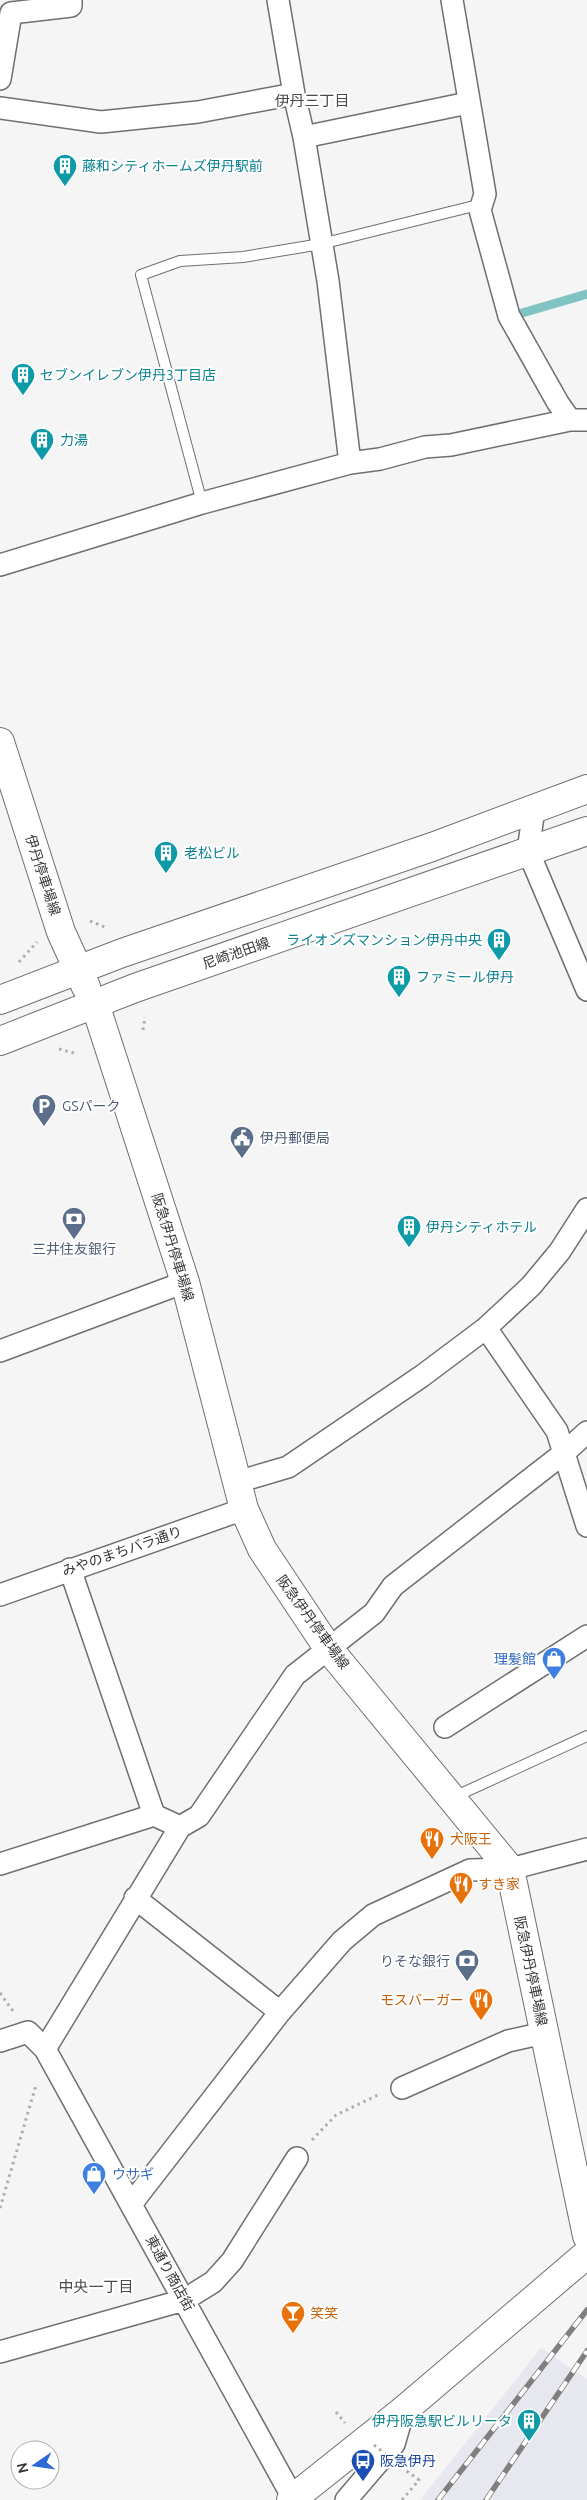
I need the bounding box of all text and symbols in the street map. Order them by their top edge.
district label: 伊丹三丁目 [274,92,350,109]
building icon: 藤和シティホームズ伊丹駅前 [52,153,78,187]
place label: 藤和シティホームズ伊丹駅前 [82,158,263,174]
building icon: セブンイレブン伊丹3丁目店 [10,362,36,396]
place label: セブンイレブン伊丹3丁目店 [40,367,216,383]
building icon: 力湯 [29,427,55,461]
place label: 力湯 [60,432,88,448]
street label: 伊丹停車場線 [22,833,64,917]
building icon: 老松ビル [153,840,179,874]
place label: 老松ビル [184,845,240,861]
building icon: ライオンズマンション伊丹中央 [486,927,512,961]
place label: ライオンズマンション伊丹中央 [286,932,482,948]
street label: 尼崎池田線 [200,934,272,972]
building icon: ファミール伊丹 [386,964,412,998]
place label: ファミール伊丹 [416,969,514,985]
parking icon: GSパーク [31,1093,57,1127]
place label: GSパーク [62,1098,121,1114]
public building icon: 伊丹郵便局 [229,1125,255,1159]
place label: 伊丹郵便局 [260,1130,330,1146]
street label: 阪急伊丹停車場線 [149,1191,197,1303]
bank icon: 三井住友銀行 [61,1206,87,1240]
building icon: 伊丹シティホテル [396,1214,422,1248]
place label: 伊丹シティホテル [426,1219,537,1235]
place label: 三井住友銀行 [32,1241,116,1257]
street label: みやのまちバラ通り [60,1523,184,1579]
street label: 阪急伊丹停車場線 [274,1572,352,1672]
shop icon: 理髪館 [541,1646,567,1680]
place label: 理髪館 [494,1651,536,1667]
restaurant icon: 大阪王 [419,1826,445,1860]
place label: 大阪王 [450,1831,492,1847]
restaurant icon: すき家 [448,1871,474,1905]
place label: すき家 [478,1876,520,1892]
street label: 阪急伊丹停車場線 [512,1915,550,2027]
bank icon: りそな銀行 [454,1948,480,1982]
place label: りそな銀行 [380,1953,450,1969]
restaurant icon: モスバーガー [468,1987,494,2021]
place label: モスバーガー [380,1992,464,2008]
shop icon: ウサギ [81,2161,107,2195]
place label: ウサギ [112,2166,154,2182]
street label: 東通り商店街 [143,2232,197,2314]
district label: 中央一丁目 [58,2278,134,2295]
bar icon: 笑笑 [280,2300,306,2334]
place label: 笑笑 [310,2305,338,2321]
building icon: 伊丹阪急駅ビルリータ [516,2408,542,2442]
place label: 伊丹阪急駅ビルリータ [372,2413,512,2429]
north arrow [10,2440,60,2490]
bus stop icon: 阪急伊丹 [350,2448,376,2482]
place label: 阪急伊丹 [380,2453,436,2469]
text: N [13,2461,31,2475]

